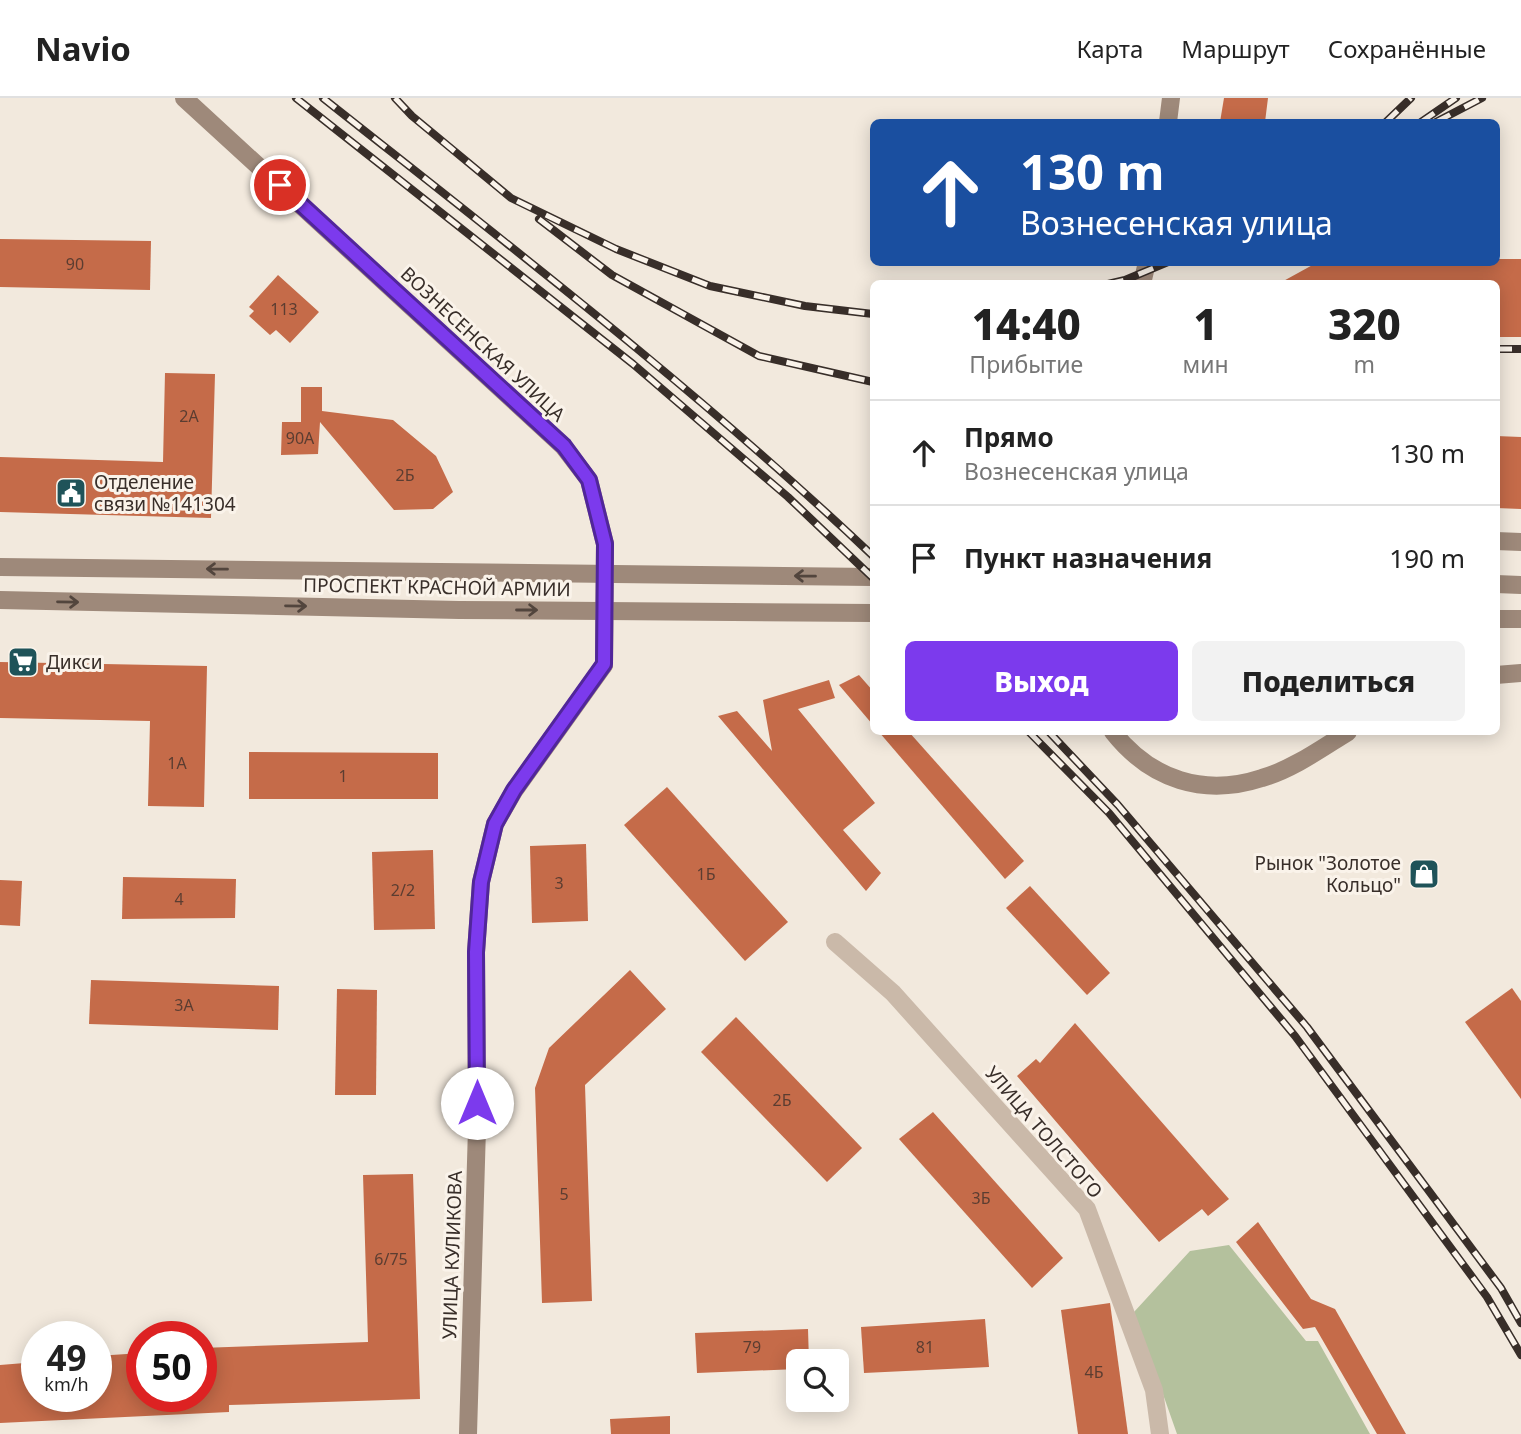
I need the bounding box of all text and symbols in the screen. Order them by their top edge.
text: Navio [35,26,131,71]
text: Карта [1076,32,1143,65]
text: Маршрут [1181,32,1290,65]
text: Сохранённые [1328,32,1486,65]
text: 130 m [1020,138,1165,204]
icon: ahead [905,147,996,238]
pin [250,155,310,215]
icon: arrive [261,166,299,204]
text: Вознесенская улица [1020,201,1333,244]
house number: 90 [66,253,84,275]
street label: ВОЗНЕСЕНСКАЯ УЛИЦА [395,261,572,428]
text: 14:40 [972,295,1081,352]
text: 1 [1193,295,1218,352]
text: 320 [1328,295,1401,352]
house number: 113 [270,298,298,320]
text: Прибытие [969,348,1083,380]
text: мин [1183,348,1229,380]
text: m [1354,348,1375,380]
house number: 2А [179,405,199,427]
text: Прямо [964,419,1054,455]
house number: 90А [286,427,315,449]
icon: ahead [905,434,943,472]
text: 130 m [1389,435,1465,471]
text: Вознесенская улица [964,455,1189,487]
house number: 2Б [396,464,415,486]
place label: Отделение связи №141304 [94,469,236,517]
public building icon: Отделение связи №141304 [54,476,88,510]
icon: arrive [905,539,943,577]
text: Пункт назначения [964,540,1212,576]
text: 190 m [1389,540,1465,576]
one-way arrow [206,562,229,576]
one-way arrow [794,569,817,583]
street label: ПРОСПЕКТ КРАСНОЙ АРМИИ [303,572,571,602]
one-way arrow [56,595,79,609]
one-way arrow [284,600,307,613]
one-way arrow [515,603,538,617]
button: Выход [905,641,1178,721]
button: Поделиться [1192,641,1465,721]
supermarket icon: Дикси [6,645,40,679]
place label: Дикси [46,649,103,675]
house number: 1А [167,752,187,774]
house number: 1 [338,765,348,787]
place label: Рынок "Золотое Кольцо" [1254,850,1401,898]
shop icon: Рынок "Золотое Кольцо" [1407,857,1441,891]
house number: 1Б [697,863,716,885]
house number: 3 [554,872,564,894]
house number: 2/2 [391,879,415,901]
house number: 4 [174,888,184,910]
house number: 3А [174,994,194,1016]
street label: УЛИЦА ТОЛСТОГО [979,1060,1109,1204]
position arrow [440,1066,514,1140]
house number: 2Б [773,1089,792,1111]
street label: УЛИЦА КУЛИКОВА [436,1169,468,1340]
house number: 5 [559,1183,569,1205]
house number: 3Б [972,1187,991,1209]
house number: 6/75 [374,1248,408,1270]
speed limit sign: 50 [126,1321,217,1412]
text: 49 [46,1334,87,1381]
house number: 79 [743,1336,761,1358]
house number: 81 [916,1336,934,1358]
map controls [786,1349,849,1412]
button: search [786,1349,849,1412]
house number: 4Б [1085,1361,1104,1383]
text: km/h [44,1372,89,1396]

